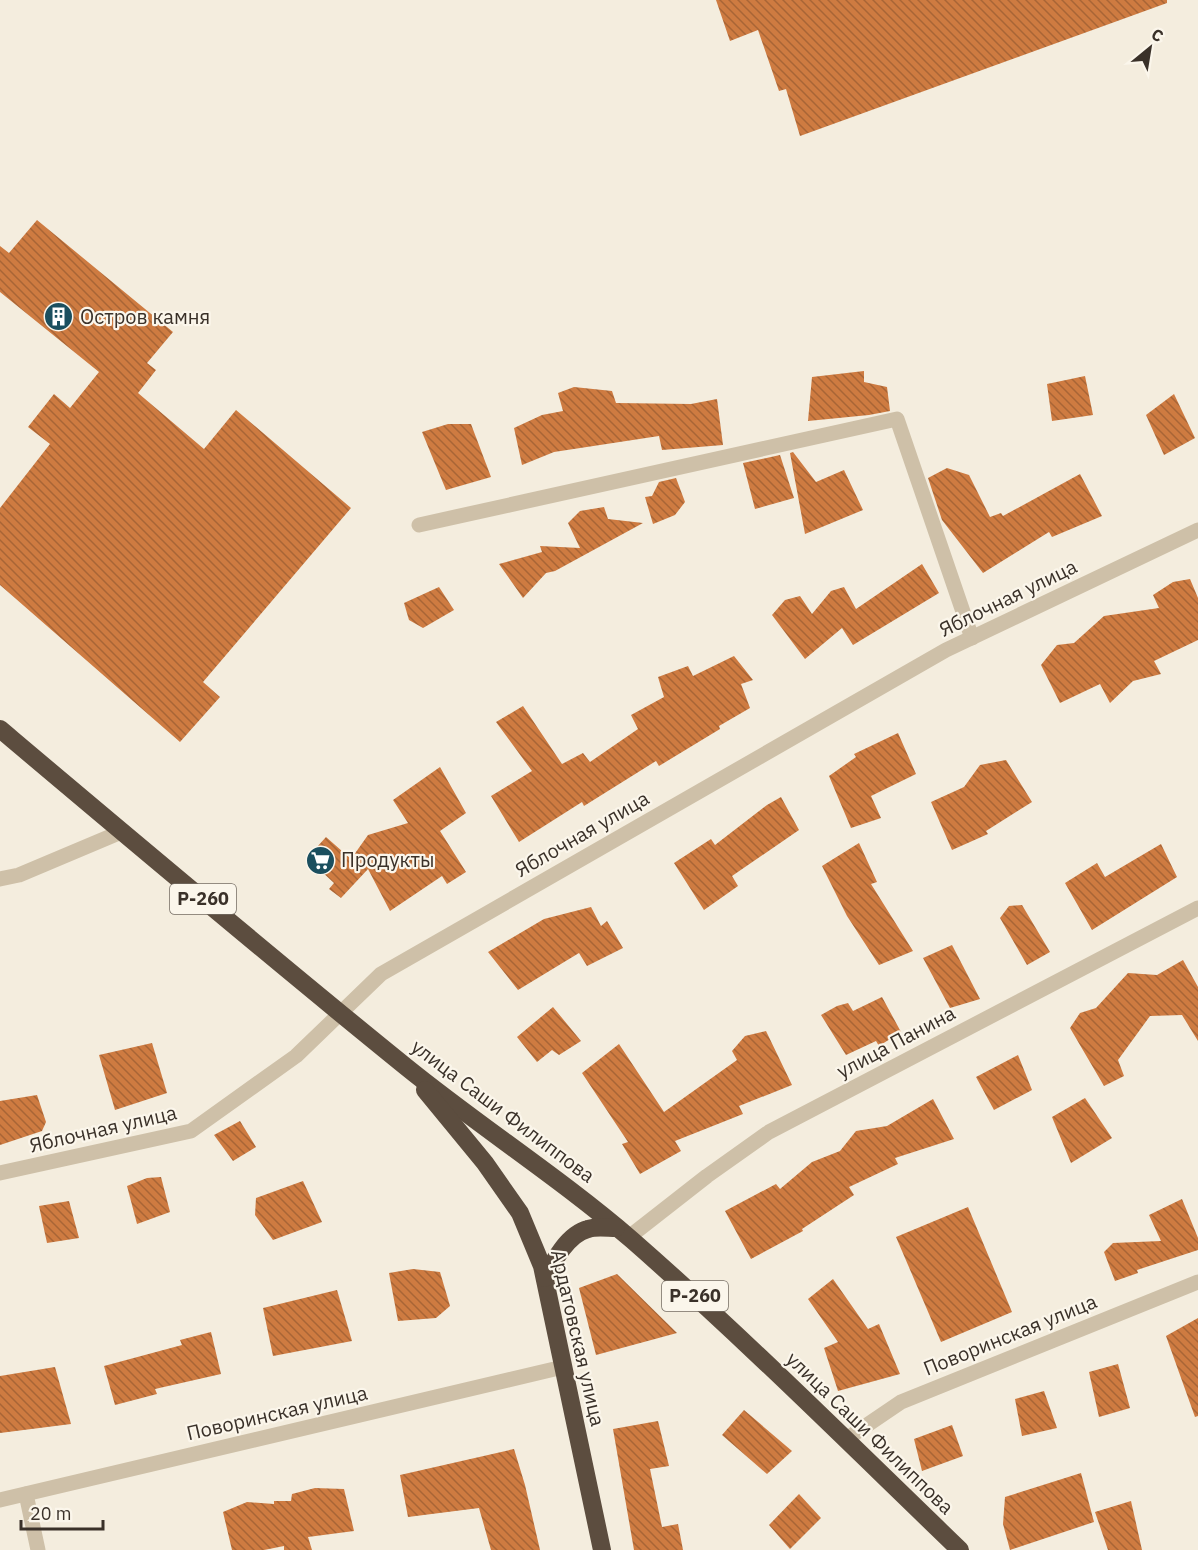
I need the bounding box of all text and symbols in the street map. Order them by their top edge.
north arrow [1120,18,1180,78]
text: С [1148,24,1167,46]
building icon: Остров камня [43,301,75,333]
place label: Остров камня [80,303,210,330]
street label: Яблочная улица [934,552,1082,643]
street label: Яблочная улица [510,784,654,883]
supermarket icon: Продукты [304,844,336,876]
place label: Продукты [341,846,434,873]
road number: Р-260 [170,884,236,914]
street label: улица Панина [832,999,960,1084]
street label: улица Саши Филиппова [406,1033,601,1189]
street label: Яблочная улица [27,1098,180,1159]
street label: Ардатовская улица [545,1247,612,1429]
road number: Р-260 [662,1281,728,1311]
street label: Поворинская улица [919,1287,1101,1382]
street label: улица Саши Филиппова [781,1345,960,1520]
street label: Поворинская улица [184,1378,370,1446]
scale bar [21,1493,104,1531]
text: 20 m [30,1502,72,1525]

